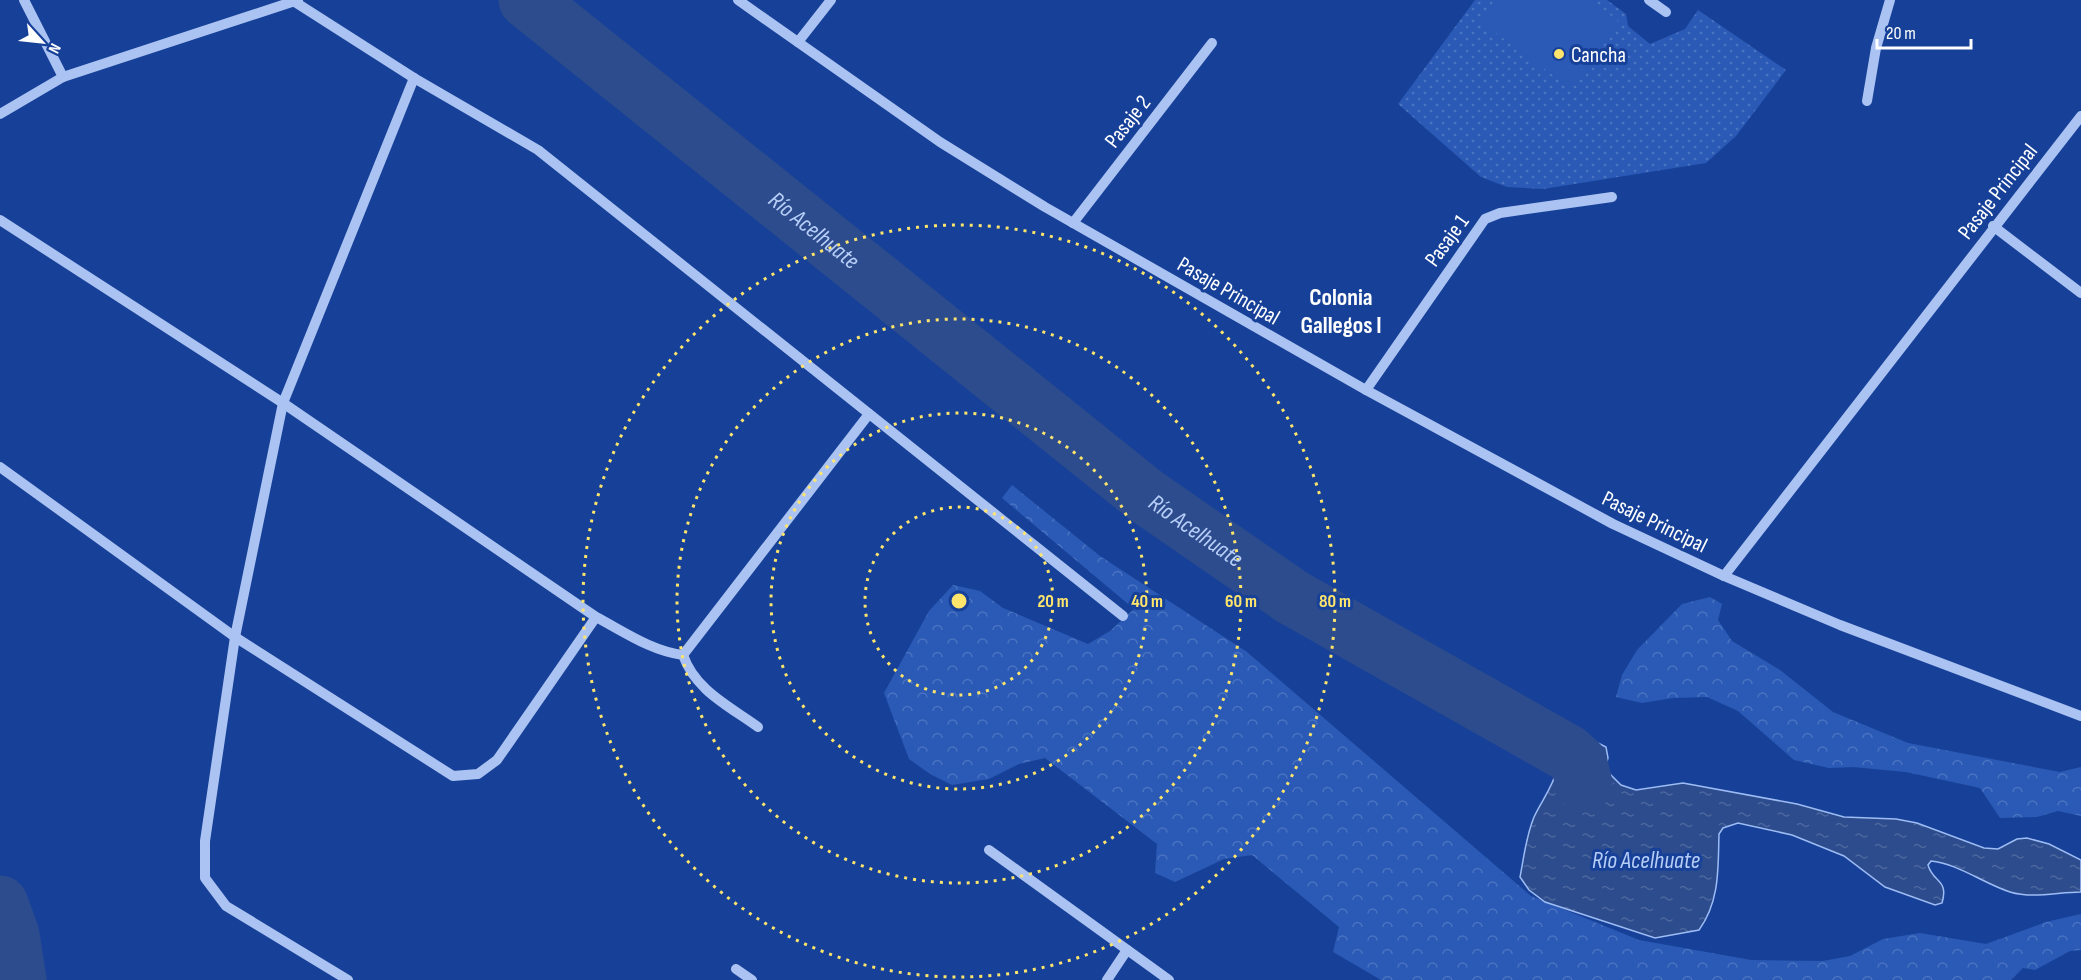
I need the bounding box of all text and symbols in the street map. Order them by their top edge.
north arrow [12,12,72,72]
scale bar [1877,12,1972,50]
text: 20 m [1886,23,1916,44]
text: N [44,40,64,56]
place label: Cancha [1571,42,1626,69]
marker: Cancha [1552,47,1566,61]
street label: Pasaje 2 [1099,90,1157,154]
street label: Pasaje Principal [1953,139,2044,245]
water label: Río Acelhuate [763,185,865,276]
street label: Pasaje 1 [1419,209,1475,272]
street label: Pasaje Principal [1172,251,1284,331]
district label: Colonia Gallegos I [1300,283,1382,340]
street label: Pasaje Principal [1597,485,1711,559]
water label: Río Acelhuate [1143,488,1248,574]
centre of rings [949,591,969,611]
text: 20 m [1037,591,1069,612]
text: 40 m [1131,591,1163,612]
text: 60 m [1225,591,1257,612]
text: 80 m [1319,591,1351,612]
water label: Río Acelhuate [1592,846,1700,875]

